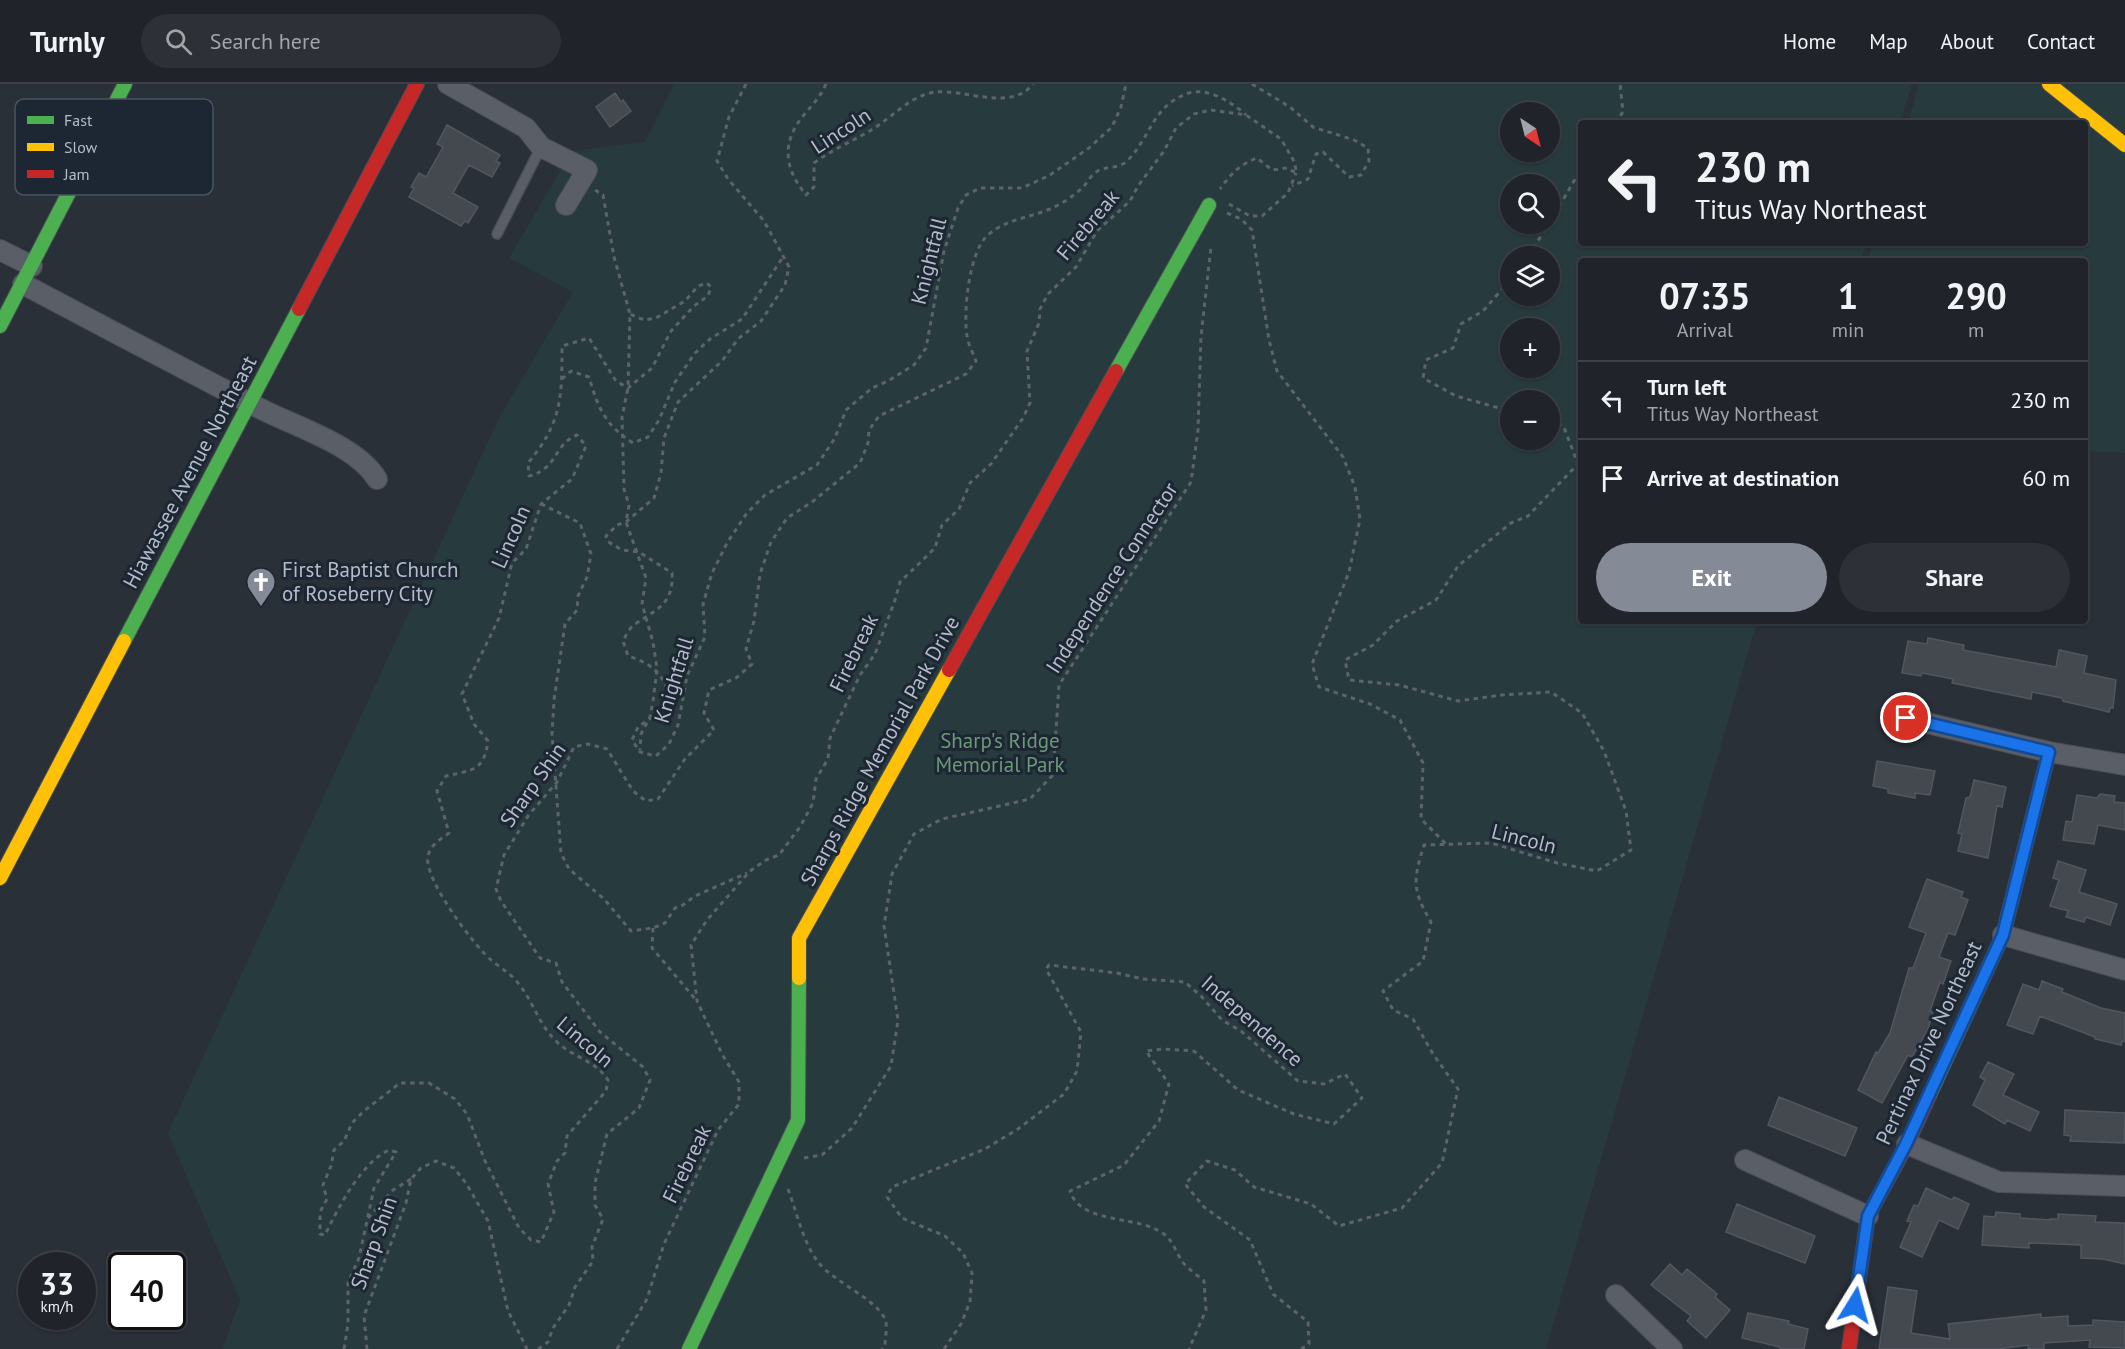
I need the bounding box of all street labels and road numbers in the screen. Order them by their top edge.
street label: Lincoln [806,101,876,160]
street label: Firebreak [1050,184,1125,266]
street label: Knightfall [905,215,952,307]
street label: Hiawassee Avenue Northeast [117,351,262,593]
street label: Independence Connector [1040,477,1183,678]
street label: Lincoln [485,501,536,572]
street label: Firebreak [823,609,884,696]
street label: Sharps Ridge Memorial Park Drive [794,611,965,890]
street label: Knightfall [648,634,699,726]
street label: Sharp Shin [494,737,571,832]
street label: Lincoln [1489,817,1559,860]
street label: Pertinax Drive Northeast [1870,937,1988,1149]
street label: Independence [1196,969,1309,1072]
street label: Lincoln [551,1010,619,1073]
street label: Firebreak [656,1120,717,1207]
street label: Sharp Shin [344,1193,403,1293]

